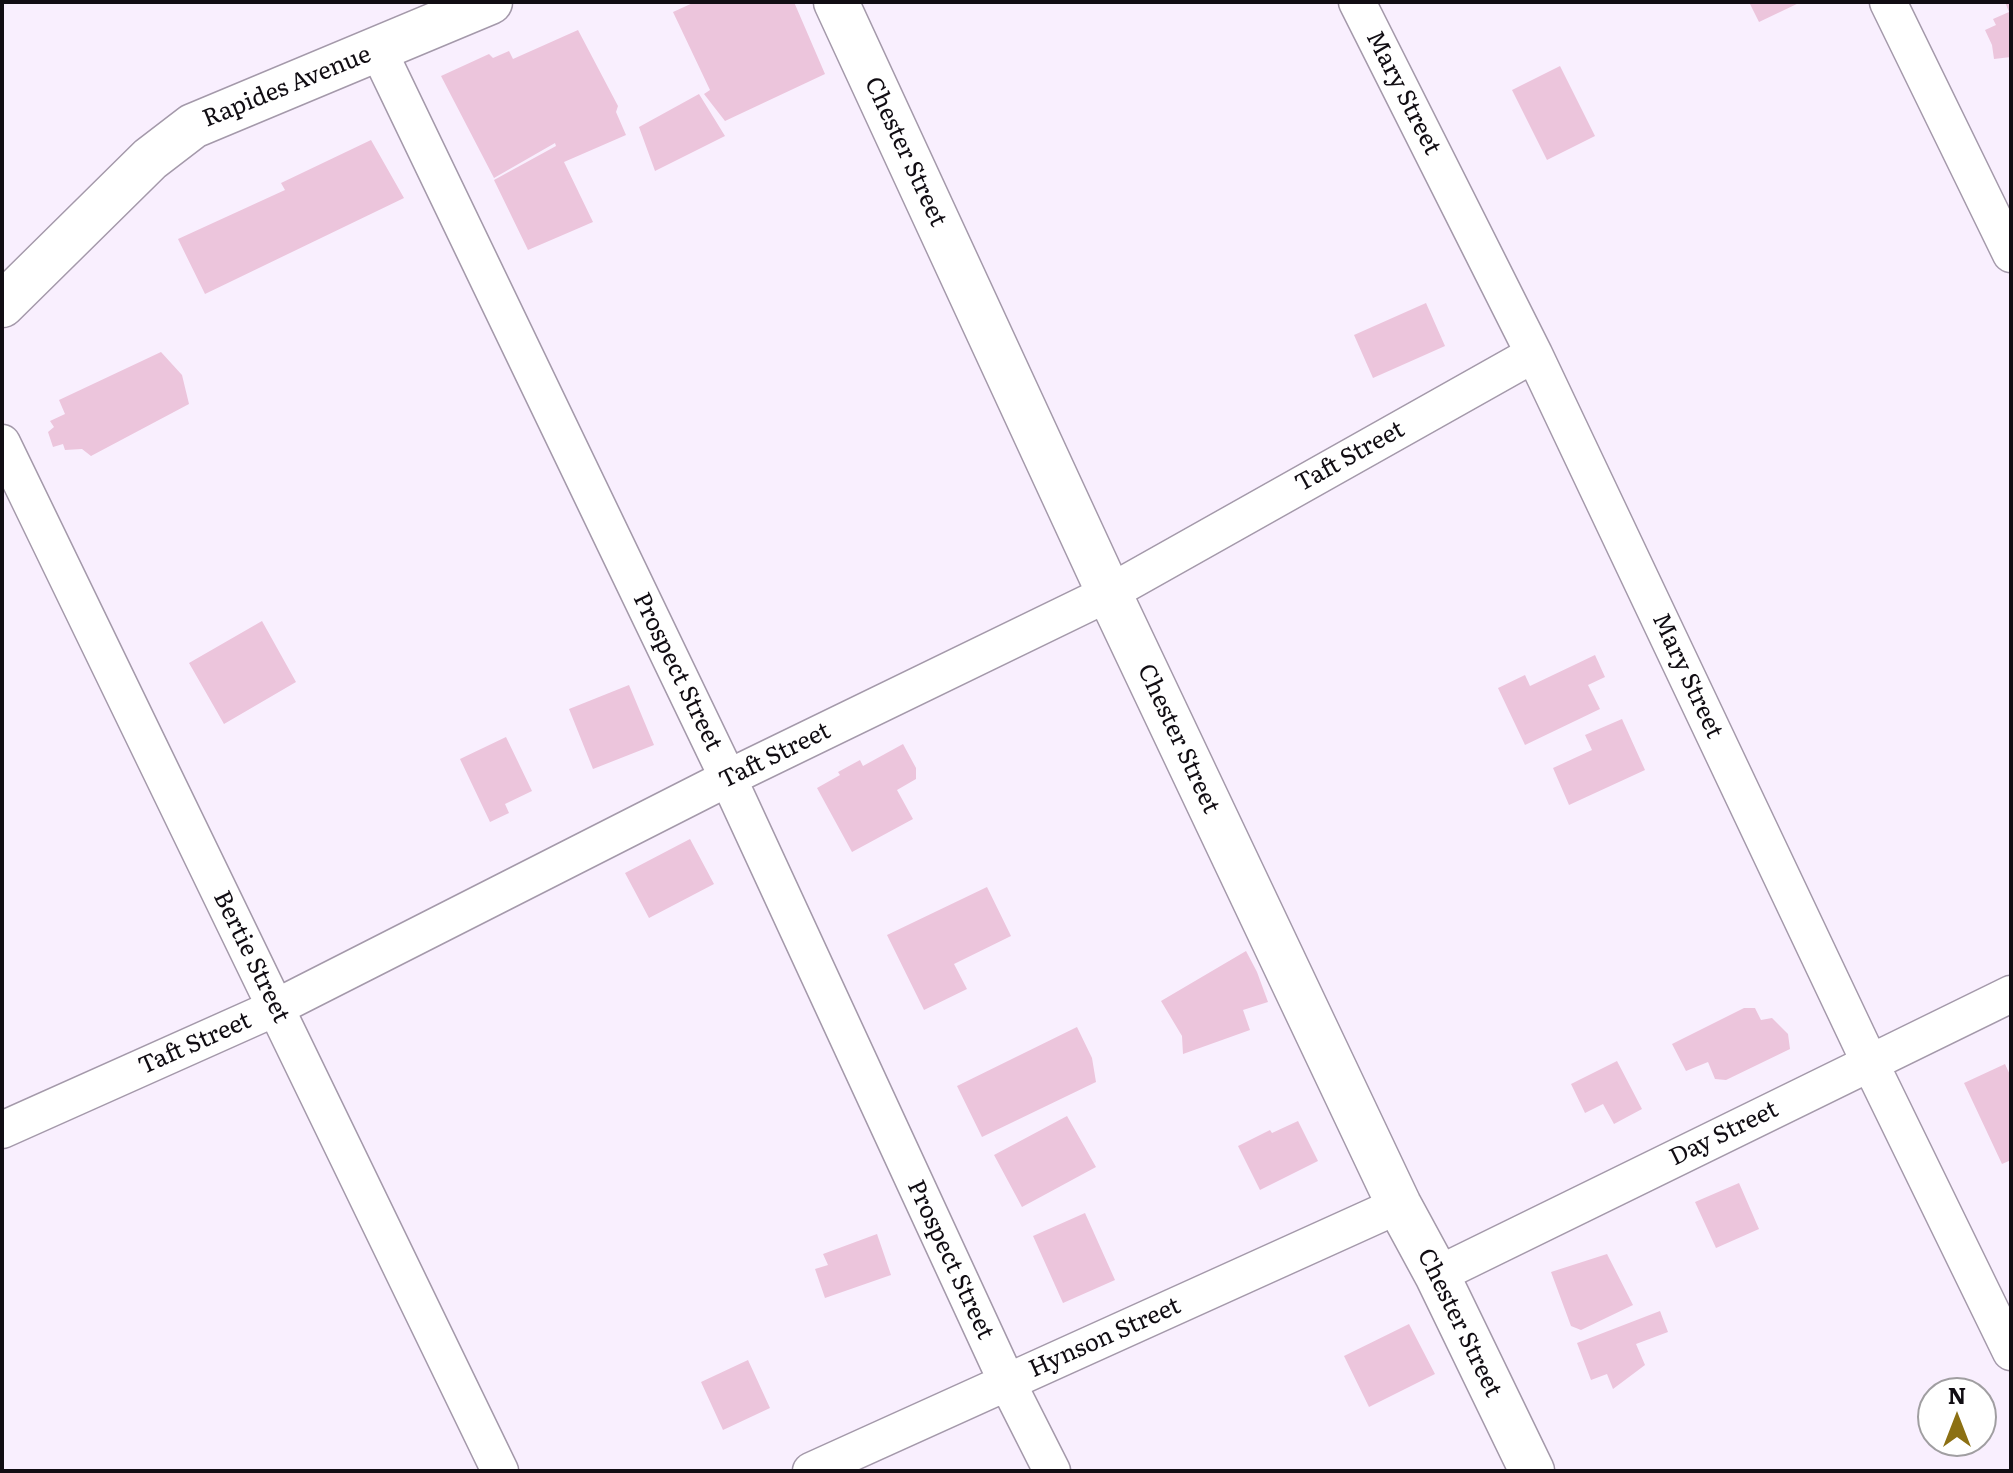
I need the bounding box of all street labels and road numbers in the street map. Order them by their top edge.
street label: Mary Street [1360,26,1446,160]
street label: Rapides Avenue [199,40,375,134]
street label: Chester Street [858,73,952,231]
street label: Taft Street [1290,415,1410,499]
street label: Prospect Street [626,588,728,756]
street label: Mary Street [1645,609,1729,743]
street label: Chester Street [1131,660,1225,818]
street label: Taft Street [715,717,835,795]
street label: Bertie Street [207,886,295,1028]
street label: Taft Street [134,1006,256,1082]
street label: Day Street [1665,1095,1783,1173]
street label: Prospect Street [900,1176,1000,1344]
street label: Chester Street [1411,1244,1507,1402]
street label: Hynson Street [1025,1292,1185,1384]

